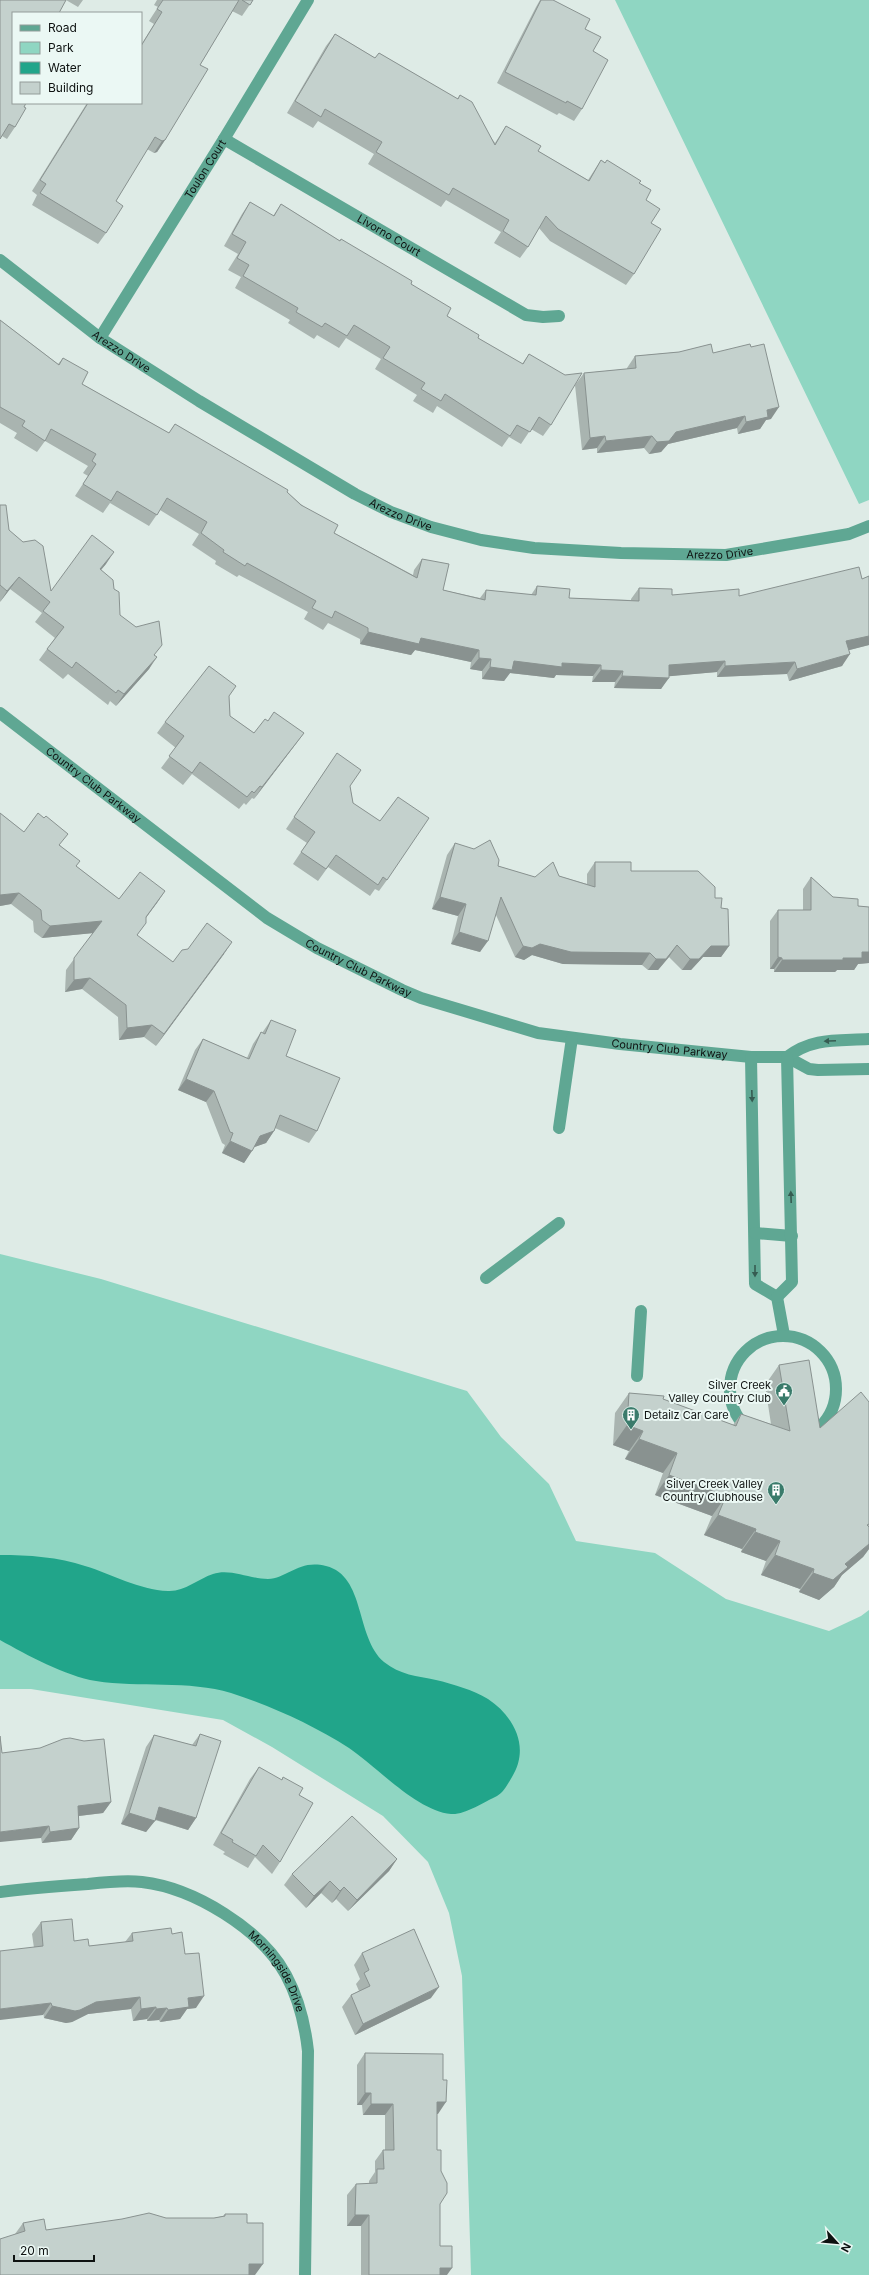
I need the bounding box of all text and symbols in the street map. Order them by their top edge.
legend [12,12,142,104]
text: Road [48,20,77,35]
text: Park [48,40,74,55]
text: Water [48,60,82,75]
text: Building [48,80,93,95]
street label: Toulon Court [181,136,229,201]
street label: Livorno Court [355,211,424,259]
street label: Arezzo Drive [89,327,153,375]
street label: Arezzo Drive [367,495,434,534]
street label: Arezzo Drive [686,544,754,562]
street label: Country Club Parkway [43,744,144,826]
street label: Country Club Parkway [303,936,414,1000]
street label: Country Club Parkway [611,1036,728,1062]
one-way arrow [824,1038,836,1045]
one-way arrow [748,1090,755,1102]
one-way arrow [788,1190,794,1203]
one-way arrow [752,1265,758,1278]
place label: Silver Creek Valley Country Club [668,1378,771,1405]
public building icon: Silver Creek Valley Country Club [774,1381,794,1406]
building icon: Detailz Car Care [621,1405,641,1430]
place label: Detailz Car Care [644,1408,729,1422]
place label: Silver Creek Valley Country Clubhouse [662,1477,763,1504]
building icon: Silver Creek Valley Country Clubhouse [766,1480,786,1505]
street label: Morningside Drive [245,1927,307,2014]
north arrow [817,2223,857,2263]
scale bar [14,2237,94,2263]
text: N [838,2241,854,2254]
text: 20 m [20,2243,49,2258]

